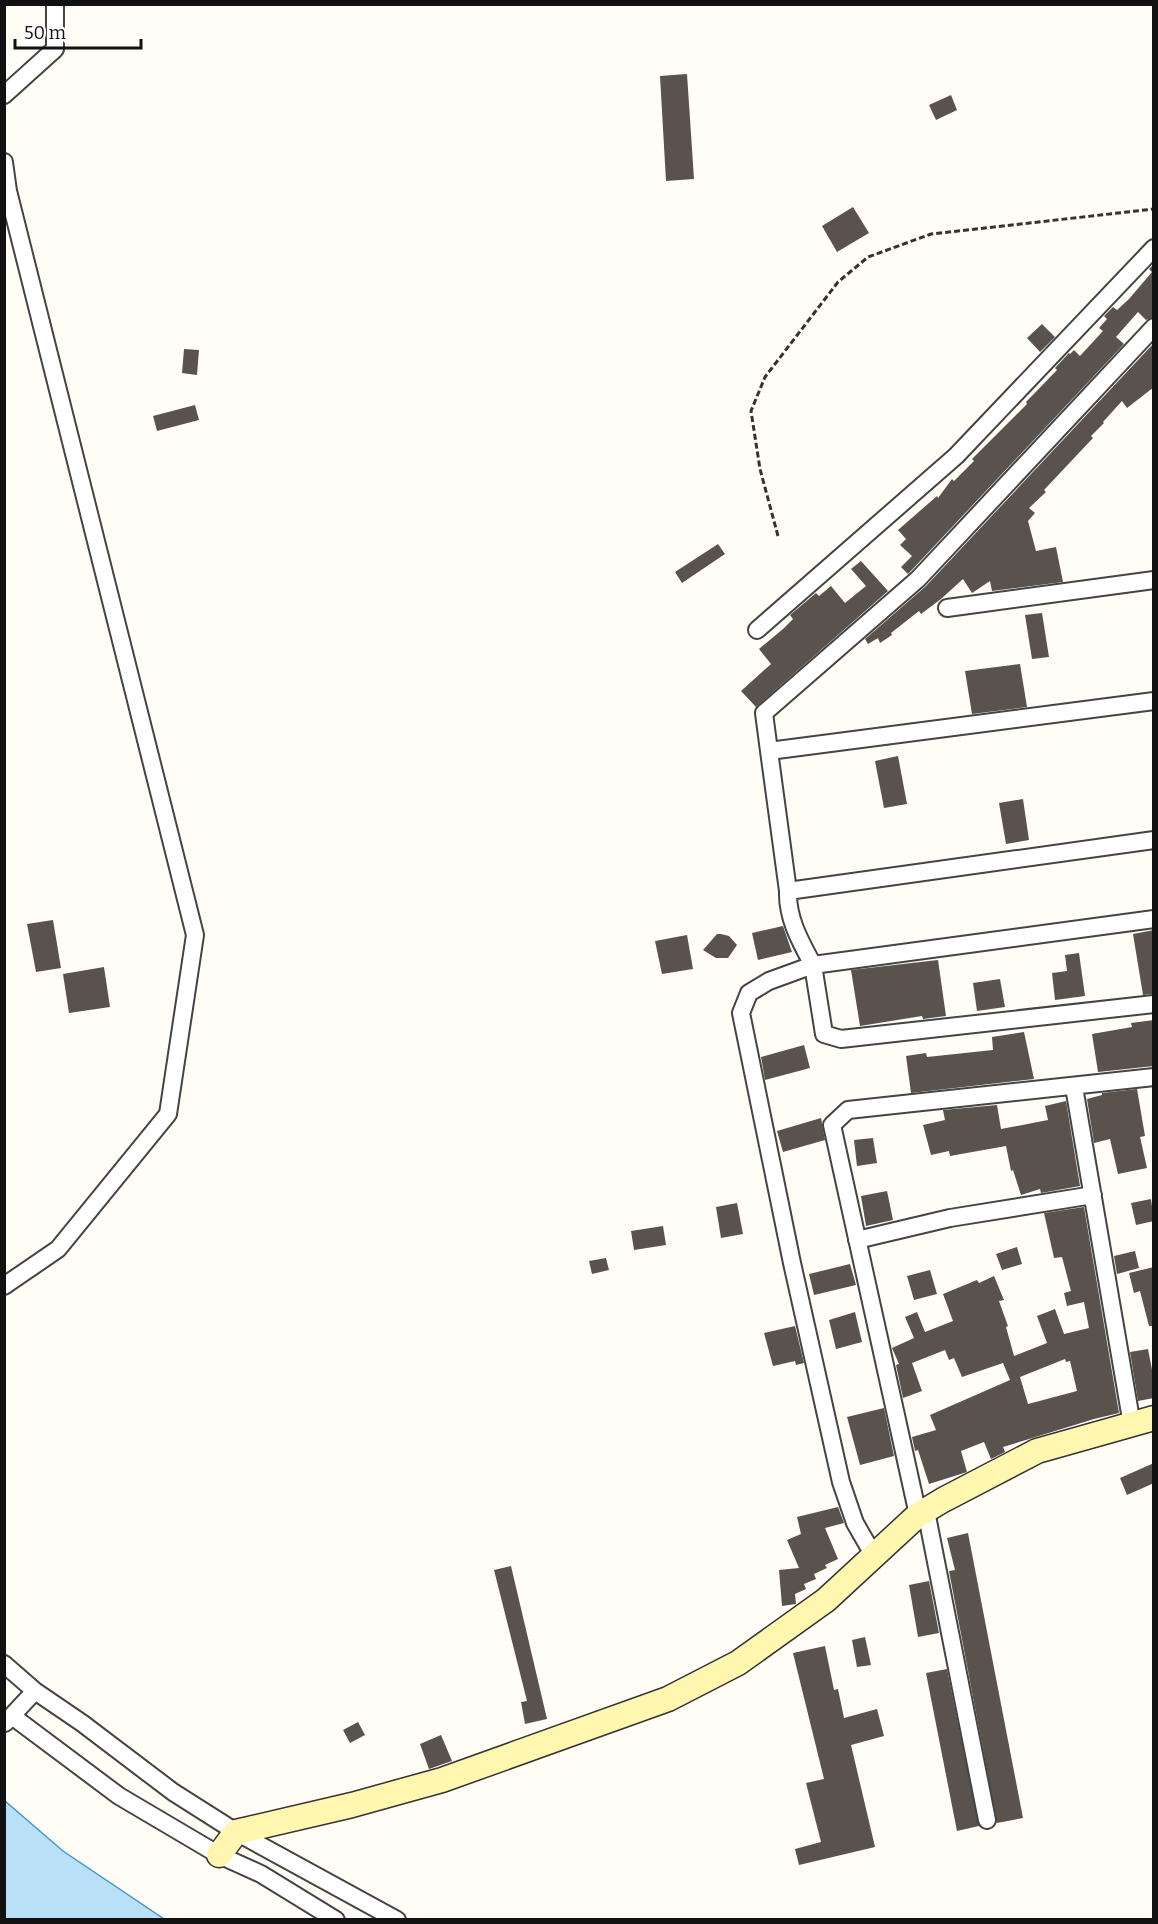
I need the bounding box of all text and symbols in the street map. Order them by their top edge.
scale bar [15,12,141,50]
text: 50 m [24,22,66,44]

